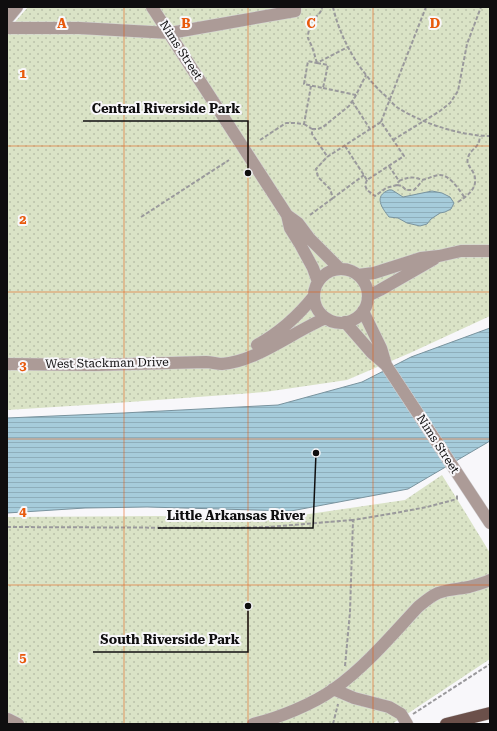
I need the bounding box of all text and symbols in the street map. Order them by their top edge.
text: A [57,16,67,31]
text: B [181,16,191,31]
text: C [306,16,316,31]
text: D [430,16,440,31]
street label: Nims Street [157,18,206,83]
text: 1 [19,66,27,81]
callout: Central Riverside Park [83,96,248,121]
text: Central Riverside Park [92,101,240,116]
text: 2 [19,212,27,227]
street label: West Stackman Drive [45,355,169,371]
text: 3 [19,358,27,373]
street label: Nims Street [414,412,463,477]
callout: Little Arkansas River [158,503,313,528]
text: 4 [19,504,27,519]
text: Little Arkansas River [167,508,305,523]
callout: South Riverside Park [93,627,248,652]
text: South Riverside Park [100,632,240,647]
text: 5 [19,650,27,665]

